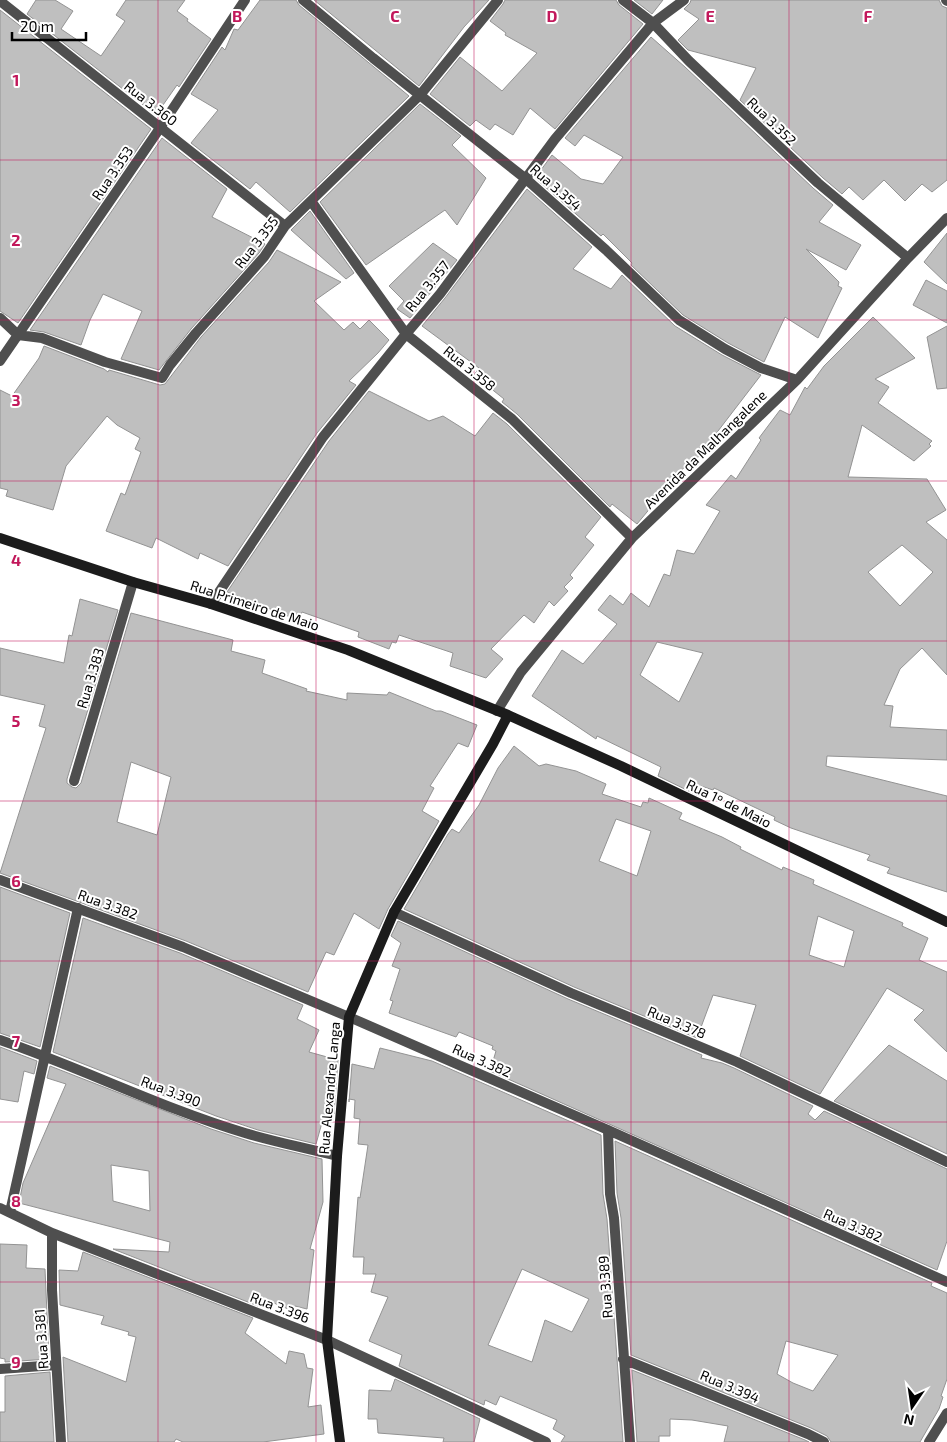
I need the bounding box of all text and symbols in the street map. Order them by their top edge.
text: B [232,6,242,25]
text: C [390,6,400,25]
text: D [547,6,558,25]
text: E [705,6,715,25]
text: F [864,6,873,25]
scale bar [12,10,86,42]
text: 20 m [20,17,54,35]
text: 1 [13,70,19,89]
street label: Rua 3.360 [121,77,181,129]
street label: Rua 3.352 [744,93,800,149]
street label: Rua 3.353 [88,143,136,203]
street label: Rua 3.354 [527,160,585,214]
street label: Rua 3.355 [230,213,282,271]
text: 2 [11,230,21,249]
street label: Rua 3.357 [401,257,453,315]
street label: Rua 3.358 [440,342,500,394]
street label: Avenida da Malhangalene [640,386,770,512]
text: 3 [11,390,21,409]
text: 4 [11,550,21,569]
street label: Rua Primeiro de Maio [188,576,322,634]
street label: Rua 3.383 [73,646,107,710]
text: 5 [12,711,21,730]
street label: Rua 1º de Maio [684,775,774,831]
text: 6 [11,871,21,890]
street label: Rua 3.382 [76,885,140,923]
street label: Rua 3.378 [645,1002,709,1042]
street label: Rua Alexandre Langa [315,1021,343,1155]
text: 7 [12,1031,21,1050]
street label: Rua 3.382 [450,1040,514,1081]
street label: Rua 3.390 [139,1072,203,1110]
text: 8 [11,1191,21,1210]
street label: Rua 3.382 [821,1205,885,1246]
street label: Rua 3.389 [594,1255,616,1319]
street label: Rua 3.396 [248,1288,312,1326]
street label: Rua 3.381 [30,1308,52,1370]
text: 9 [11,1352,21,1371]
street label: Rua 3.394 [698,1366,762,1406]
north arrow [887,1382,937,1432]
text: N [902,1411,916,1430]

